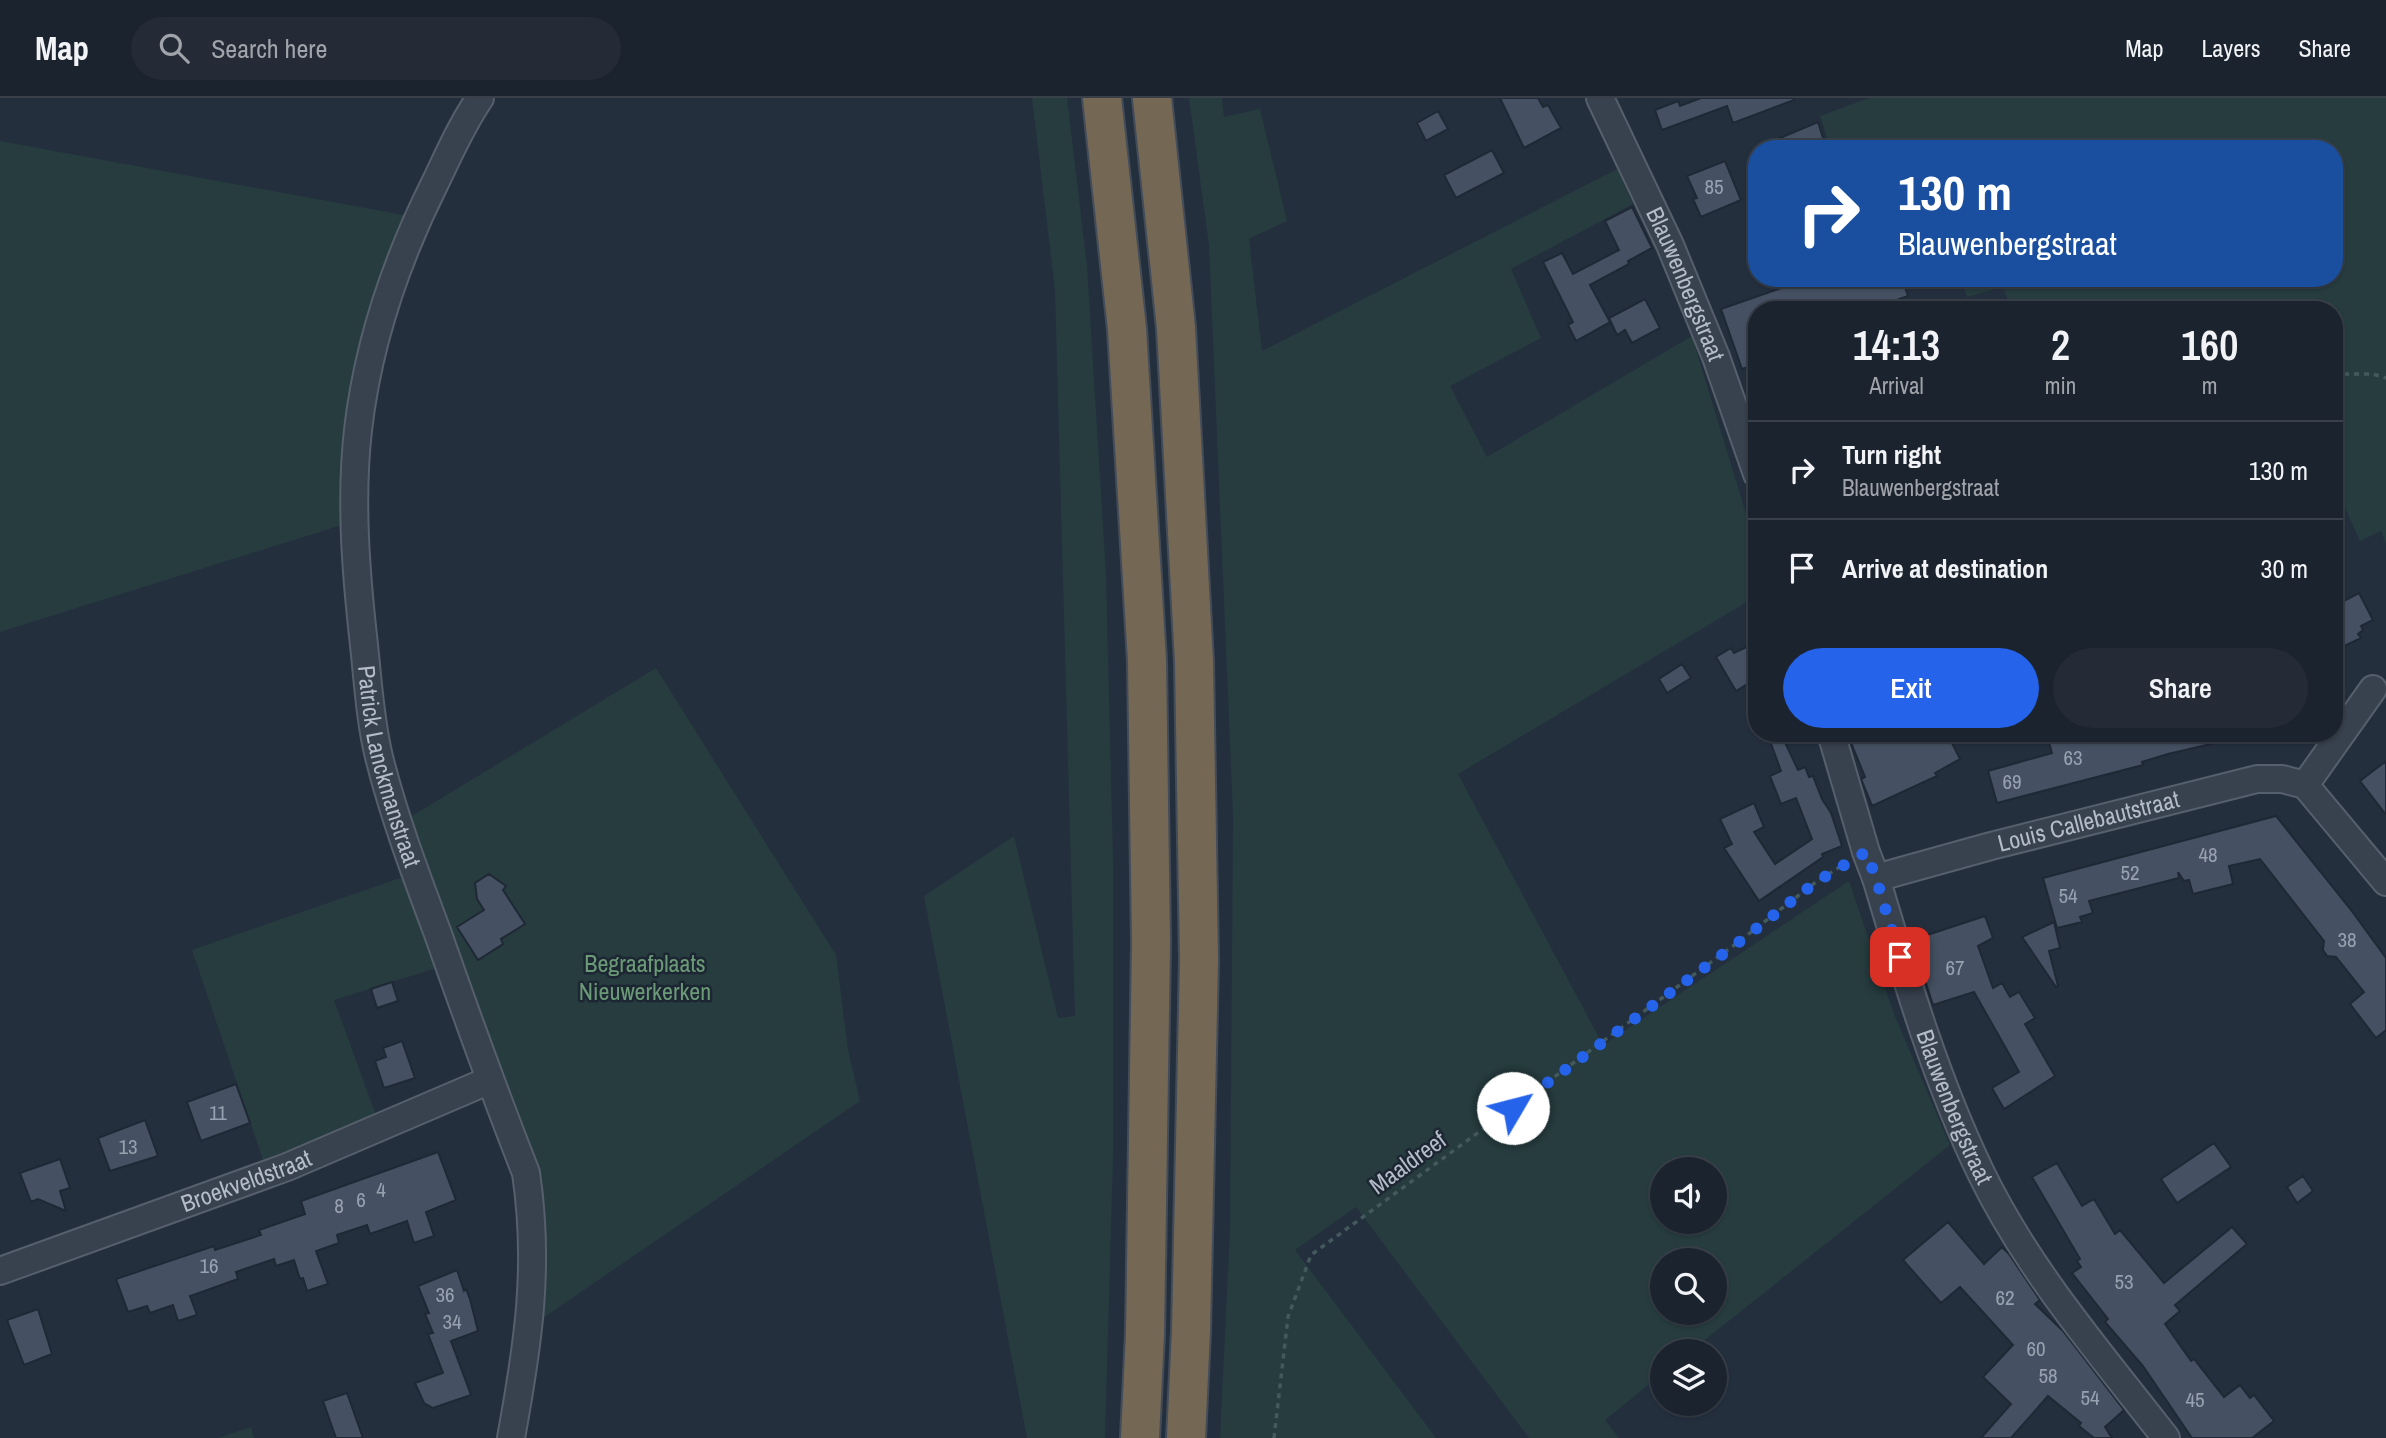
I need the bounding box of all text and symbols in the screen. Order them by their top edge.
search box [131,17,621,80]
text: Map [35,26,89,70]
icon: search [155,29,193,67]
text: Search here [211,31,327,66]
text: Map [2125,32,2163,64]
text: Layers [2201,32,2260,64]
text: Share [2298,32,2351,64]
text: 130 m [1898,159,2012,225]
icon: right [1783,168,1874,259]
house number: 85 [1704,172,1724,201]
street label: Blauwenbergstraat [1639,202,1733,365]
text: Blauwenbergstraat [1898,222,2117,265]
text: 14:13 [1853,317,1940,373]
text: 2 [2051,317,2070,373]
text: 160 [2181,317,2238,373]
text: Arrival [1869,370,1924,401]
text: min [2045,370,2076,401]
text: m [2202,370,2217,401]
text: Turn right [1842,437,1941,472]
icon: right [1783,451,1821,489]
text: 130 m [2249,453,2308,488]
text: Blauwenbergstraat [1842,472,1999,503]
icon: arrive [1783,549,1821,587]
text: Arrive at destination [1842,551,2048,586]
text: 30 m [2261,551,2308,586]
button: Exit [1783,648,2039,728]
button: Share [2053,648,2308,728]
street label: Patrick Lanckmanstraat [351,664,429,872]
house number: 63 [2063,743,2083,772]
house number: 69 [2002,767,2022,796]
street label: Louis Callebautstraat [1994,782,2183,859]
house number: 48 [2198,840,2218,869]
house number: 52 [2120,858,2140,887]
house number: 54 [2058,881,2078,910]
house number: 38 [2337,925,2357,954]
pin [1870,927,1930,987]
icon: arrive [1881,938,1919,976]
park label: Begraafplaats Nieuwerkerken [579,947,711,1007]
house number: 67 [1945,953,1965,982]
street label: Blauwenbergstraat [1909,1025,2001,1190]
position arrow [1476,1071,1550,1145]
house number: 11 [209,1098,227,1127]
street label: Maaldreef [1363,1123,1453,1201]
house number: 13 [118,1132,138,1161]
street label: Broekveldstraat [176,1141,317,1219]
map controls [1650,1157,1727,1416]
button: sound [1650,1157,1727,1234]
house number: 4 [376,1175,386,1204]
house number: 6 [356,1185,366,1214]
house number: 8 [334,1191,344,1220]
button: search [1650,1248,1727,1325]
house number: 16 [199,1251,219,1280]
house number: 53 [2114,1267,2134,1296]
house number: 36 [435,1280,455,1309]
house number: 62 [1995,1283,2015,1312]
house number: 34 [442,1307,462,1336]
house number: 60 [2026,1334,2046,1363]
button: layers [1650,1339,1727,1416]
house number: 58 [2038,1361,2058,1390]
house number: 54 [2080,1383,2100,1412]
house number: 45 [2185,1385,2205,1414]

